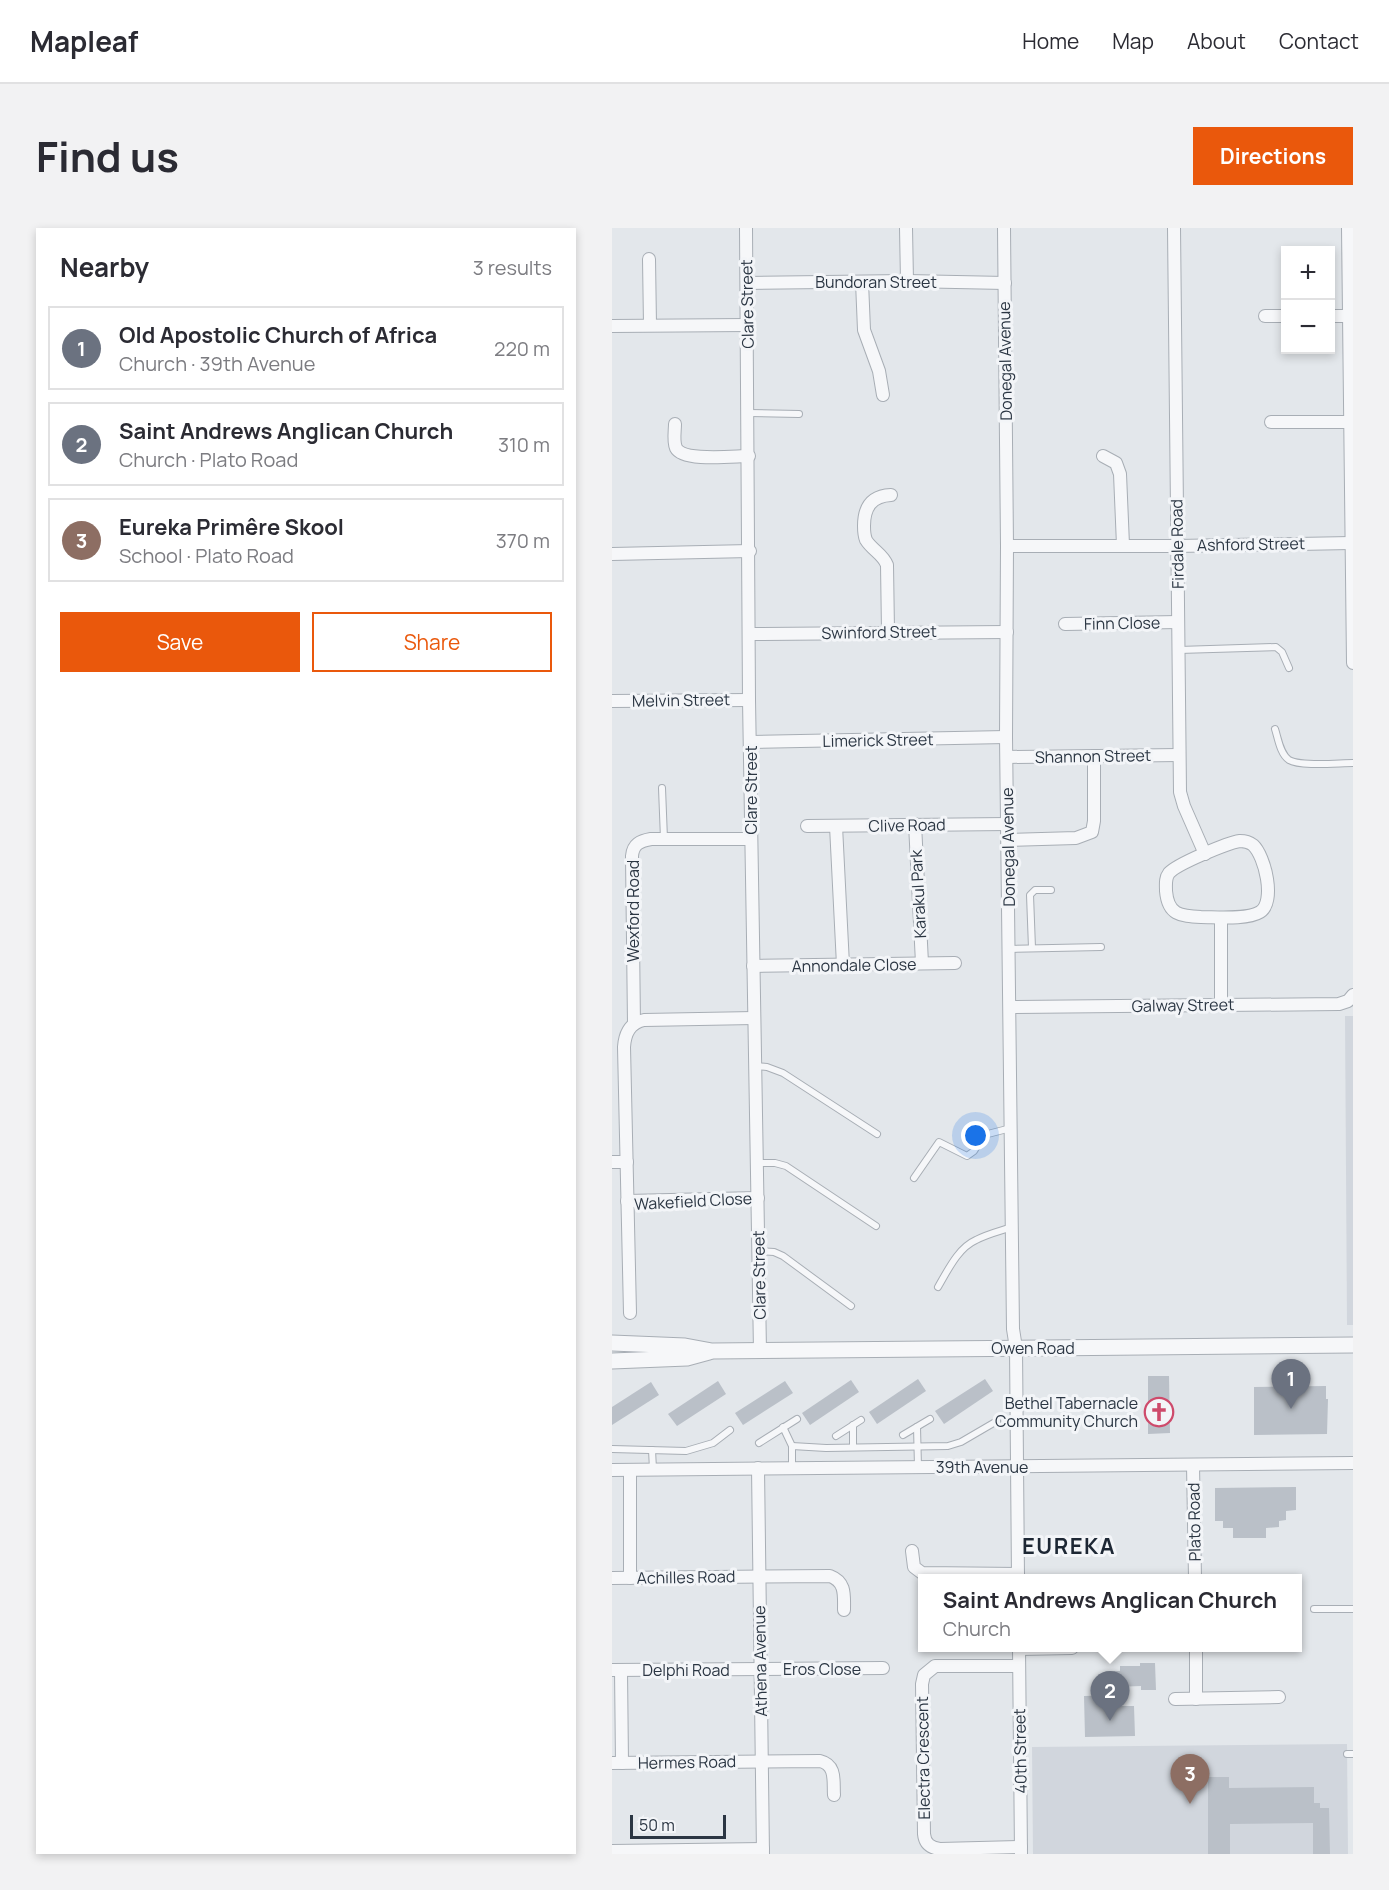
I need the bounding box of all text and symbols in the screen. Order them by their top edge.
text: Mapleaf [30,22,138,60]
text: Home [1022,27,1079,55]
text: Map [1112,27,1154,55]
text: About [1187,27,1246,55]
text: Contact [1279,27,1359,55]
text: Find us [36,127,179,185]
button: Directions [1193,127,1353,185]
map controls [1281,246,1335,354]
button: + [1281,246,1335,300]
text: Nearby [60,249,149,285]
text: 3 results [473,254,552,281]
street label: Clare Street [735,259,759,349]
street label: Bundoran Street [815,271,937,293]
button: − [1281,300,1335,354]
street label: Donegal Avenue [993,301,1017,421]
text: Old Apostolic Church of Africa [119,320,437,350]
text: 1 [77,335,86,362]
text: 220 m [494,335,550,362]
text: Church · 39th Avenue [119,350,315,377]
text: Saint Andrews Anglican Church [119,416,453,446]
text: 2 [76,431,87,458]
text: 310 m [498,431,550,458]
text: Church · Plato Road [119,446,298,473]
street label: Firdale Road [1165,499,1189,589]
text: Eureka Primêre Skool [119,512,344,542]
text: 3 [76,527,87,554]
text: 370 m [496,527,550,554]
street label: Ashford Street [1197,532,1305,556]
text: School · Plato Road [119,542,294,569]
street label: Finn Close [1084,611,1160,635]
button: Save [60,612,300,672]
button: Share [312,612,552,672]
street label: Swinford Street [821,620,937,644]
street label: Melvin Street [632,688,730,712]
street label: Limerick Street [822,728,934,752]
street label: Shannon Street [1035,744,1151,768]
street label: Clare Street [740,745,762,835]
street label: Donegal Avenue [996,787,1020,907]
street label: Clive Road [868,813,946,837]
street label: Karakul Park [905,848,931,939]
street label: Wexford Road [622,860,644,962]
street label: Annondale Close [791,953,917,977]
street label: Galway Street [1131,993,1235,1017]
your location [961,1121,990,1150]
street label: Wakefield Close [634,1187,752,1215]
street label: Clare Street [747,1230,771,1320]
street label: Owen Road [991,1337,1075,1359]
pin: 1 [1272,1360,1310,1409]
place label: Bethel Tabernacle Community Church [995,1392,1138,1432]
church icon: Bethel Tabernacle Community Church [1143,1396,1175,1428]
street label: 39th Avenue [936,1456,1028,1478]
street label: Plato Road [1182,1482,1206,1562]
district label: EUREKA [1022,1531,1116,1561]
street label: Achilles Road [637,1565,735,1589]
popup [918,1574,1302,1652]
text: Saint Andrews Anglican Church [943,1585,1277,1615]
street label: Athena Avenue [748,1605,772,1717]
text: Church [943,1615,1011,1642]
street label: Eros Close [783,1658,861,1680]
street label: Delphi Road [642,1659,730,1681]
pin: 2 [1090,1672,1130,1721]
street label: Electra Crescent [911,1696,935,1820]
street label: 40th Street [1008,1708,1032,1794]
street label: Hermes Road [638,1750,736,1774]
pin: 3 [1170,1754,1210,1804]
scale bar [630,1812,726,1840]
text: 50 m [639,1814,675,1836]

